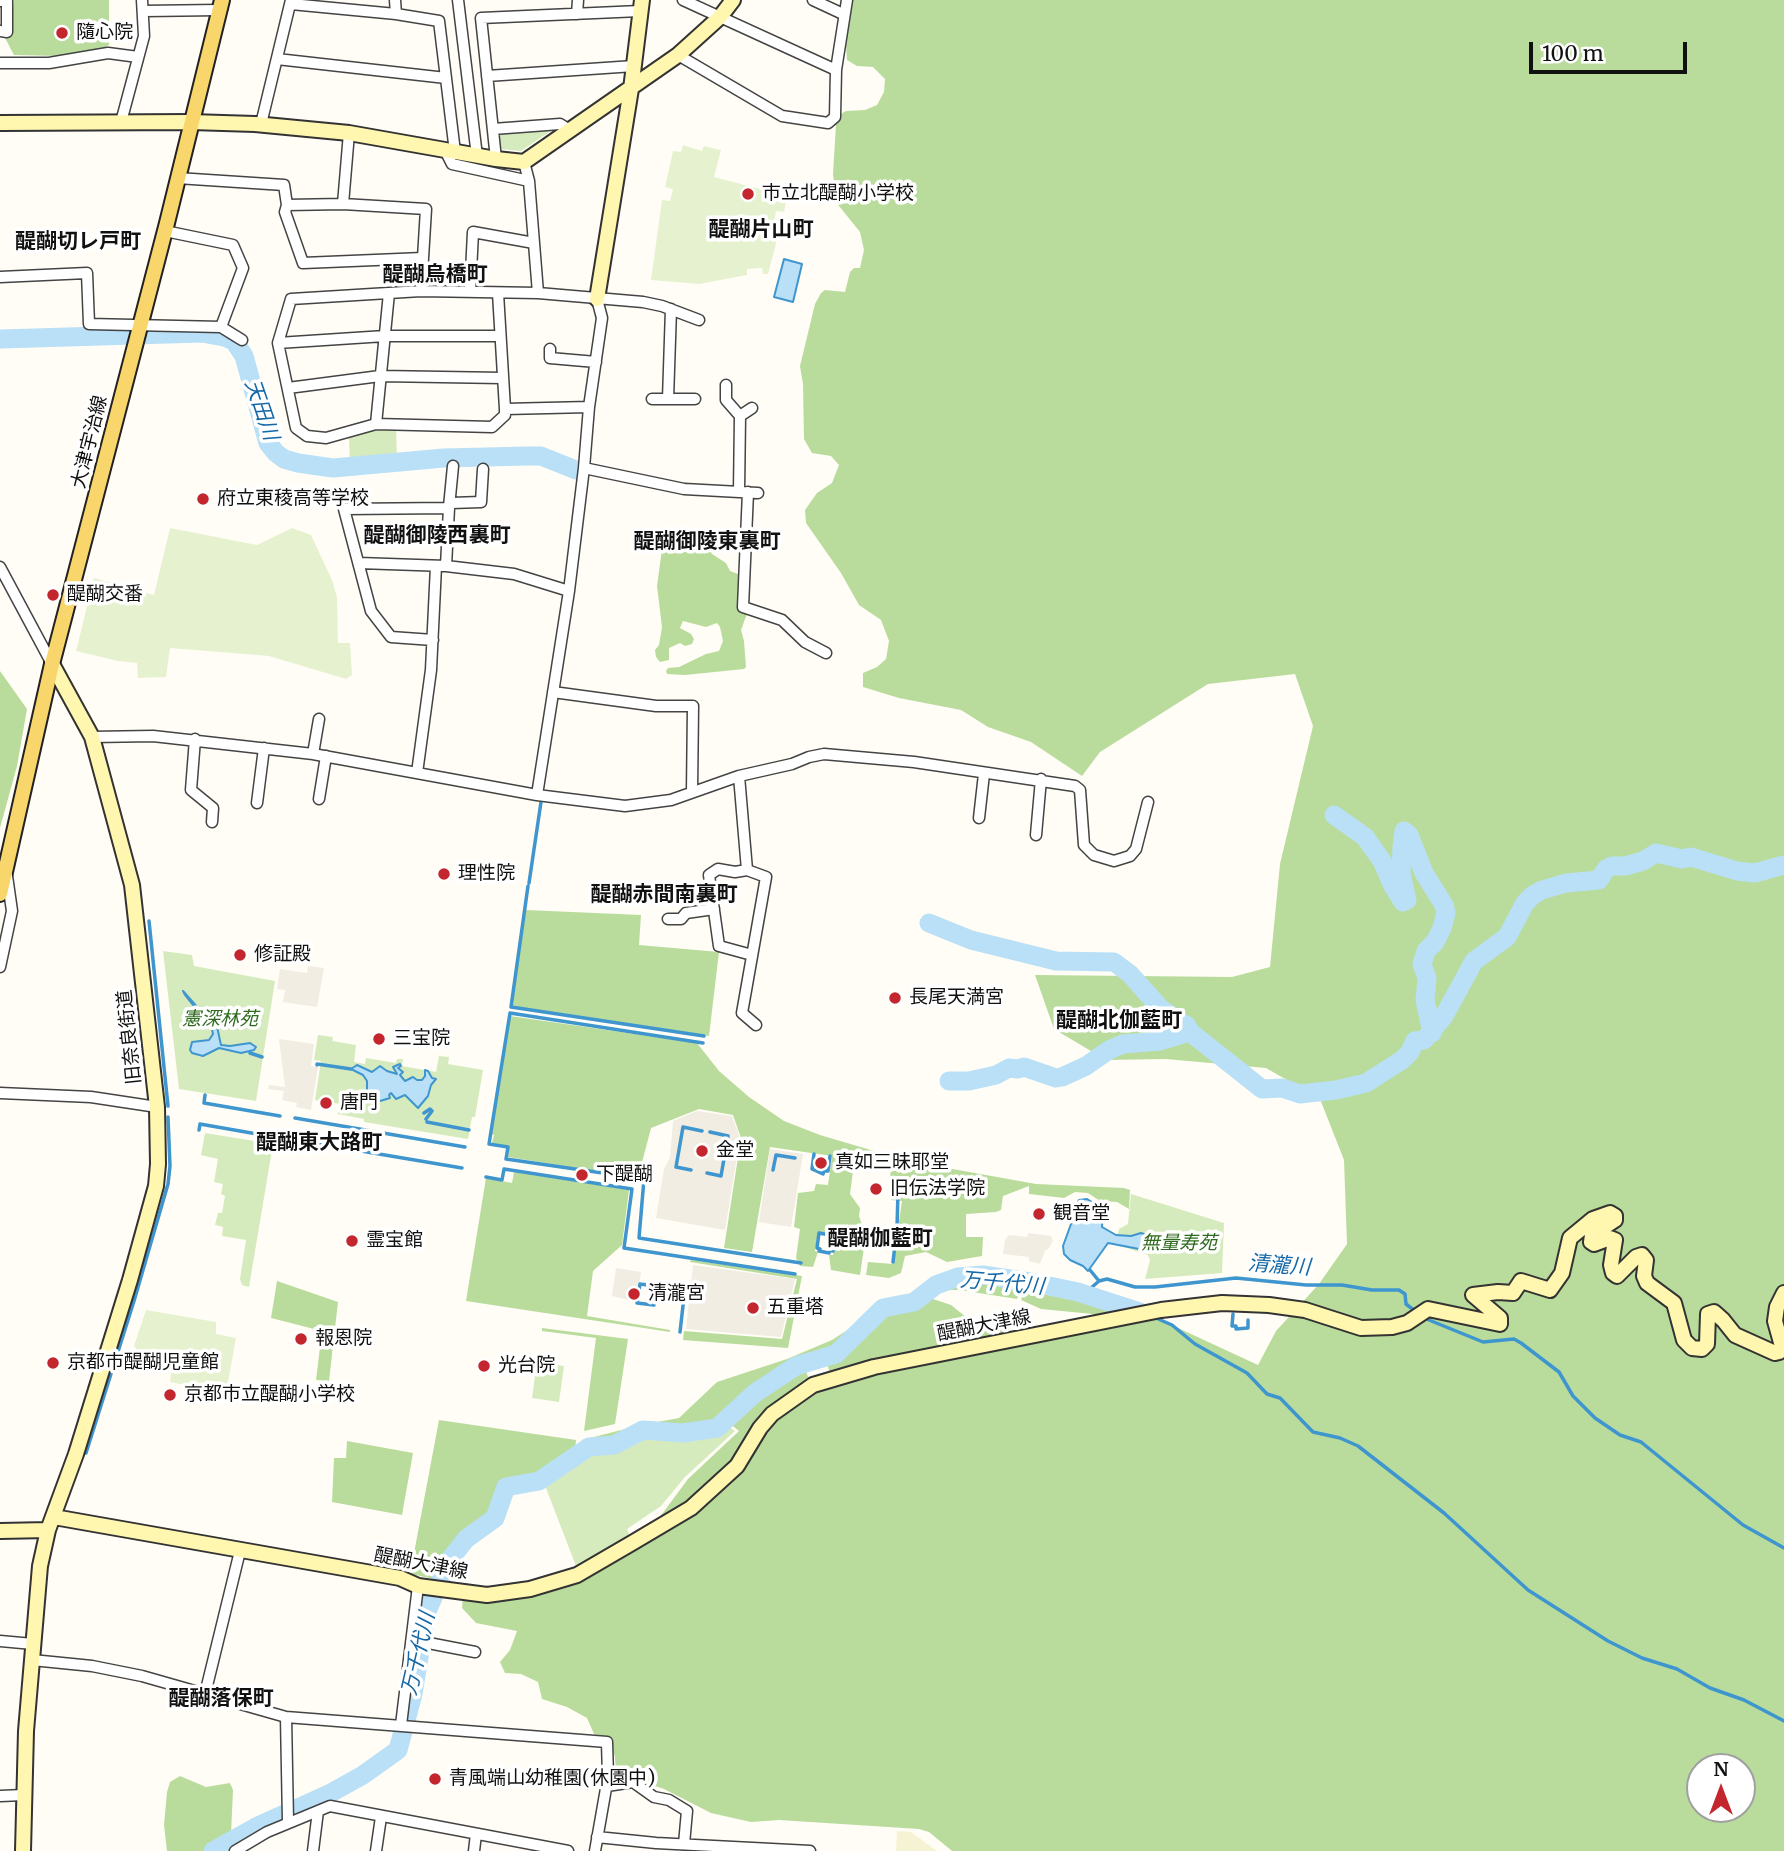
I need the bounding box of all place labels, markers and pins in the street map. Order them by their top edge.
place label: 隨心院 [76,22,133,44]
marker: 隨心院 [54,25,70,41]
place label: 市立北醍醐小学校 [762,183,914,205]
marker: 市立北醍醐小学校 [740,186,756,202]
place label: 府立東稜高等学校 [217,488,369,510]
marker: 府立東稜高等学校 [195,491,211,507]
place label: 醍醐交番 [67,584,143,606]
marker: 醍醐交番 [45,587,61,603]
place label: 理性院 [458,863,515,885]
marker: 理性院 [436,866,452,882]
place label: 修証殿 [254,944,311,966]
marker: 修証殿 [232,947,248,963]
place label: 長尾天満宮 [909,987,1004,1009]
marker: 長尾天満宮 [887,990,903,1006]
place label: 三宝院 [393,1028,450,1050]
marker: 三宝院 [371,1031,387,1047]
place label: 唐門 [340,1092,378,1114]
marker: 唐門 [318,1095,334,1111]
place label: 金堂 [716,1140,754,1162]
marker: 金堂 [694,1143,710,1159]
place label: 真如三昧耶堂 [835,1152,949,1174]
marker: 真如三昧耶堂 [813,1155,829,1171]
place label: 下醍醐 [596,1164,653,1186]
marker: 下醍醐 [574,1167,590,1183]
place label: 旧伝法学院 [890,1178,985,1200]
marker: 旧伝法学院 [868,1181,884,1197]
place label: 観音堂 [1053,1203,1110,1225]
marker: 観音堂 [1031,1206,1047,1222]
place label: 霊宝館 [366,1230,423,1252]
marker: 霊宝館 [344,1233,360,1249]
place label: 清瀧宮 [648,1283,705,1305]
marker: 清瀧宮 [626,1286,642,1302]
place label: 五重塔 [767,1297,824,1319]
marker: 五重塔 [745,1300,761,1316]
place label: 報恩院 [315,1328,372,1350]
marker: 報恩院 [293,1331,309,1347]
place label: 京都市醍醐児童館 [67,1352,219,1374]
marker: 京都市醍醐児童館 [45,1355,61,1371]
place label: 光台院 [498,1355,555,1377]
marker: 光台院 [476,1358,492,1374]
place label: 京都市立醍醐小学校 [184,1384,355,1406]
marker: 京都市立醍醐小学校 [162,1387,178,1403]
place label: 青風端山幼稚園(休園中) [449,1768,655,1790]
marker: 青風端山幼稚園(休園中) [427,1771,443,1787]

